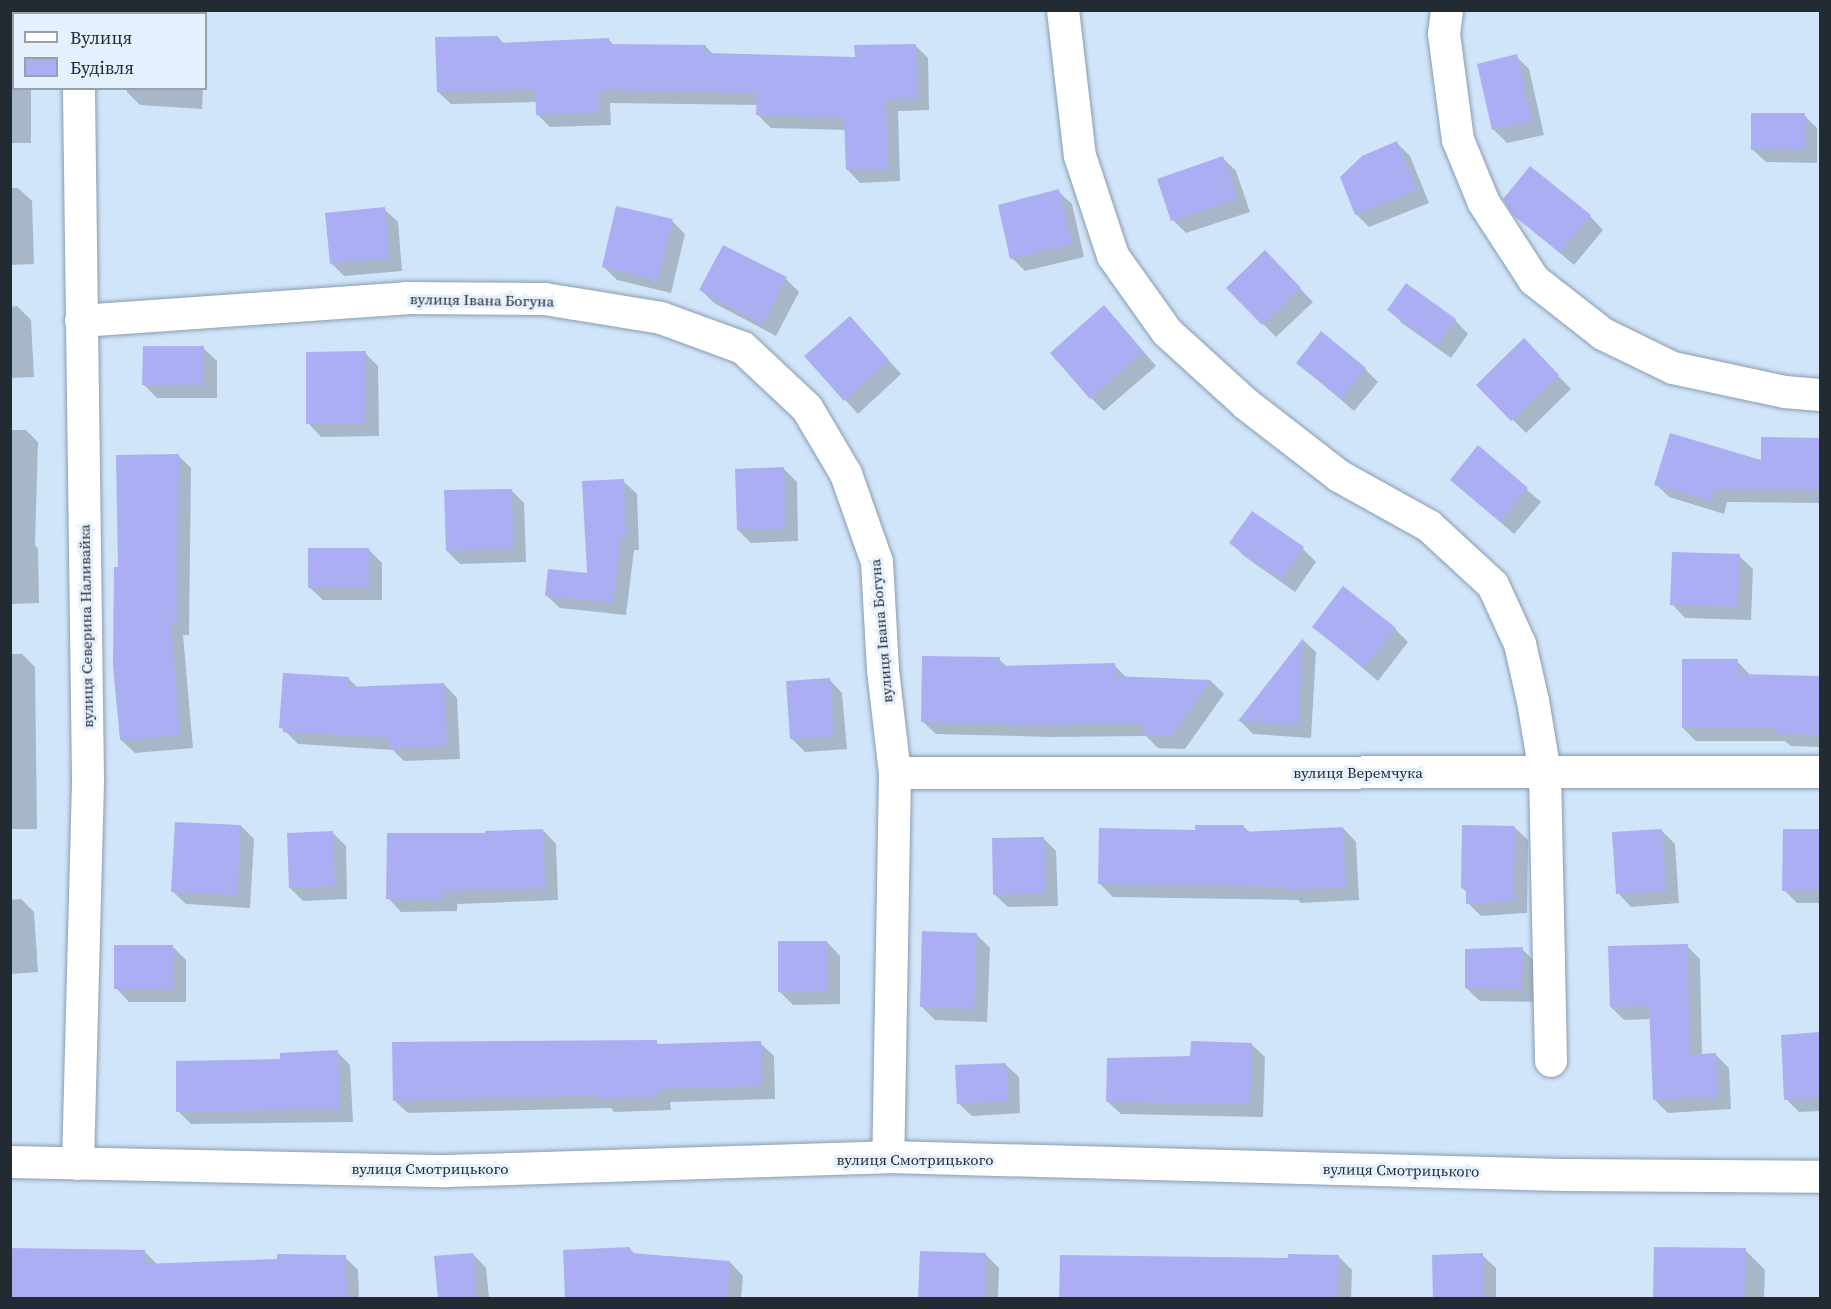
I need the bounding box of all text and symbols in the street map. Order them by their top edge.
legend [12,12,207,90]
text: Вулиця [70,25,132,50]
text: Будівля [70,55,134,80]
street label: вулиця Івана Богуна [410,290,554,310]
street label: вулиця Северина Наливайка [75,524,97,728]
street label: вулиця Івана Богуна [866,558,896,704]
street label: вулиця Веремчука [1293,764,1423,782]
street label: вулиця Смотрицького [837,1151,993,1169]
street label: вулиця Смотрицького [352,1160,508,1178]
street label: вулиця Смотрицького [1322,1160,1480,1180]

